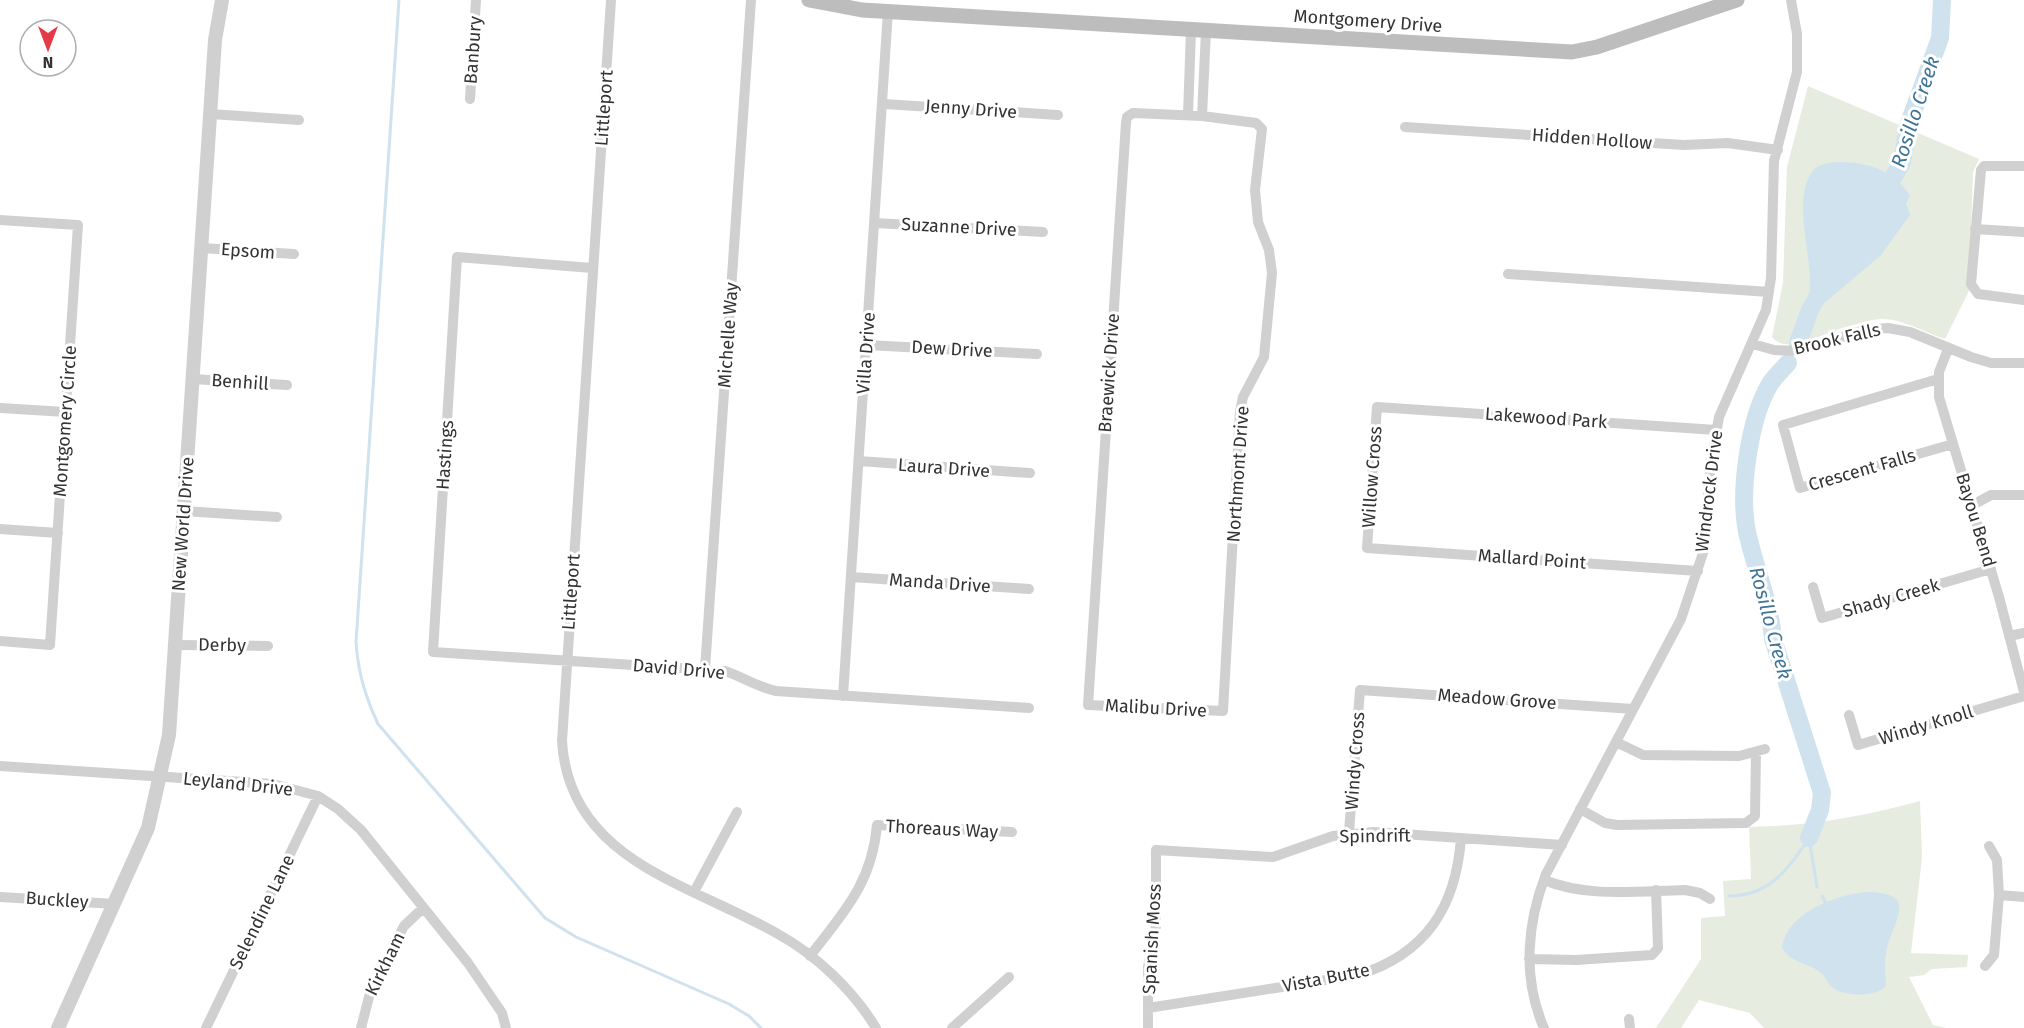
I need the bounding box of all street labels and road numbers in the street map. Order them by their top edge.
street label: Montgomery Drive [1293,5,1443,37]
street label: Banbury [460,15,486,85]
street label: Littleport [590,69,618,147]
street label: Jenny Drive [924,95,1018,123]
street label: Hidden Hollow [1531,124,1653,154]
street label: Suzanne Drive [901,213,1017,241]
street label: Epsom [220,238,276,264]
street label: Michelle Way [713,281,743,389]
street label: Villa Drive [852,311,880,395]
street label: Braewick Drive [1094,313,1124,433]
street label: Brook Falls [1791,318,1883,360]
street label: Dew Drive [911,336,993,362]
street label: Montgomery Circle [49,344,81,498]
street label: Benhill [211,369,269,395]
street label: Lakewood Park [1484,403,1609,433]
street label: Northmont Drive [1222,405,1254,543]
street label: Hastings [432,419,458,491]
street label: Willow Cross [1357,425,1387,529]
street label: Windrock Drive [1691,429,1727,553]
street label: Crescent Falls [1806,444,1918,496]
street label: Laura Drive [897,454,991,482]
street label: New World Drive [167,456,199,592]
street label: Bayou Bend [1951,470,2001,570]
street label: Mallard Point [1477,544,1587,574]
street label: Littleport [557,553,585,631]
street label: Manda Drive [888,568,992,598]
street label: Shady Creek [1840,573,1943,622]
street label: Derby [198,634,246,656]
street label: David Drive [632,654,726,684]
street label: Meadow Grove [1437,684,1557,714]
street label: Malibu Drive [1104,694,1208,722]
street label: Windy Knoll [1876,700,1976,750]
street label: Windy Cross [1341,711,1369,811]
street label: Leyland Drive [182,767,294,801]
street label: Thoreaus Way [885,815,999,843]
street label: Spindrift [1339,824,1411,848]
street label: Selendine Lane [225,851,299,973]
street label: Spanish Moss [1138,883,1166,995]
street label: Buckley [25,887,89,913]
street label: Kirkham [360,929,410,999]
street label: Vista Butte [1281,959,1371,997]

